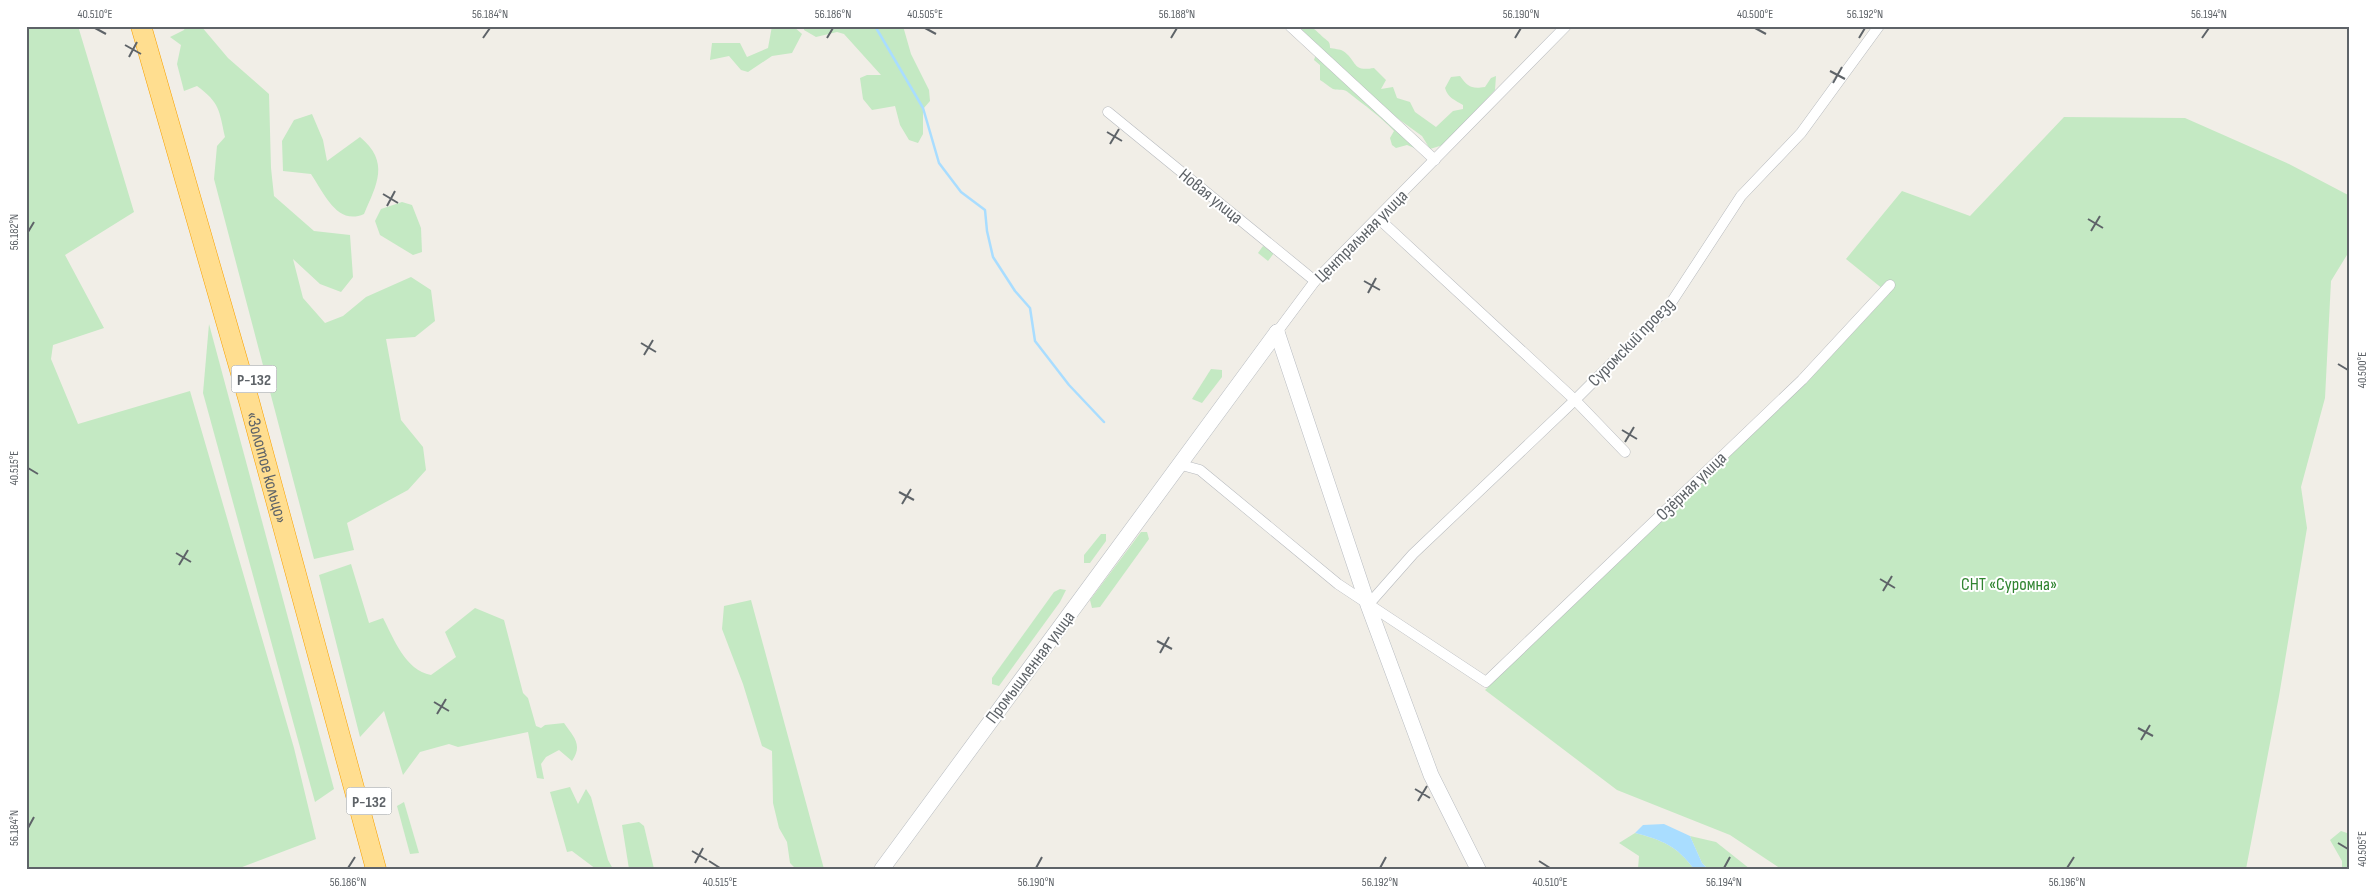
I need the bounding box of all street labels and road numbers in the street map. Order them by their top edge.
street label: Новая улица [1175,164,1247,229]
street label: Центральная улица [1311,186,1412,287]
street label: Суромский проезд [1584,294,1679,391]
road number: Р-132 [232,366,276,392]
street label: «Золотое кольцо» [241,409,292,526]
street label: Озёрная улица [1652,448,1731,525]
street label: Промышленная улица [981,607,1079,728]
road number: Р-132 [346,788,392,814]

